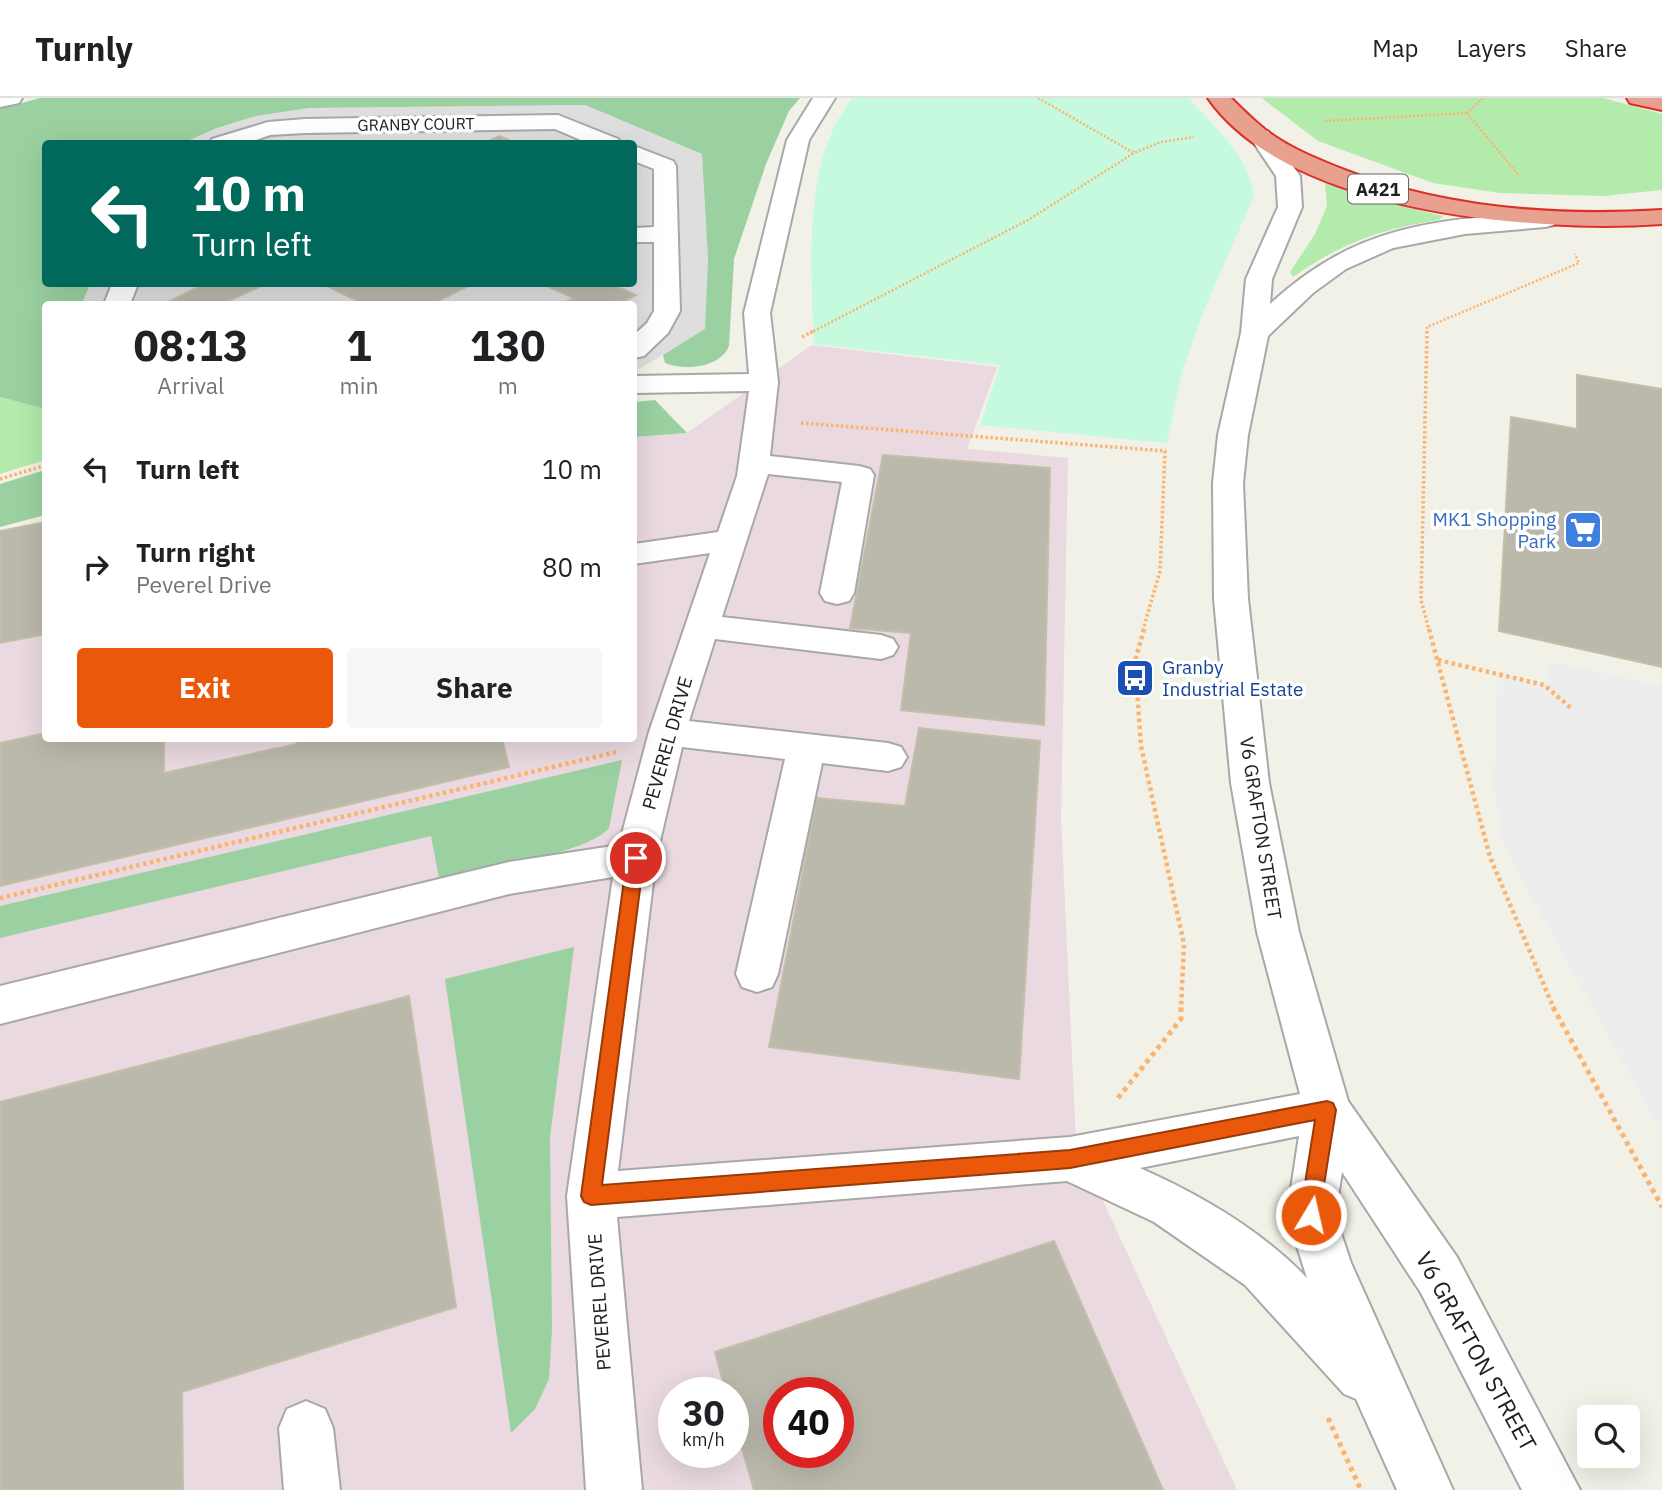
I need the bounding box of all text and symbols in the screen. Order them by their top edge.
text: Turnly [35,27,133,70]
text: Map [1372,32,1419,64]
text: Layers [1457,32,1527,64]
text: Share [1565,32,1627,64]
street label: GRANBY COURT [357,113,475,135]
text: 10 m [192,161,306,224]
icon: left [77,168,168,259]
road number: A421 [1348,174,1408,204]
text: Turn left [192,223,312,265]
text: 08:13 [133,318,248,373]
text: 1 [346,318,372,373]
text: 130 [470,318,546,373]
text: Arrival [157,370,224,400]
text: min [340,370,378,400]
text: m [498,370,518,400]
icon: left [77,450,115,488]
text: Turn left [136,452,239,486]
text: 10 m [542,452,602,486]
place label: MK1 Shopping Park [1433,507,1556,553]
supermarket icon: MK1 Shopping Park [1562,509,1604,551]
text: Turn right [136,535,255,569]
icon: right [77,548,115,586]
text: 80 m [542,550,602,584]
text: Peverel Drive [136,569,272,599]
button: Exit [77,648,333,728]
button: Share [347,648,602,728]
place label: Granby Industrial Estate [1162,655,1304,701]
bus stop icon: Granby Industrial Estate [1114,657,1156,699]
street label: PEVEREL DRIVE [637,674,697,812]
street label: V6 GRAFTON STREET [1235,735,1287,921]
pin [606,828,666,888]
icon: arrive [617,839,655,877]
position arrow [1274,1178,1348,1252]
street label: PEVEREL DRIVE [582,1233,616,1371]
street label: V6 GRAFTON STREET [1410,1246,1544,1456]
speed limit sign: 40 [763,1377,854,1468]
text: 30 [682,1390,725,1436]
map controls [1577,1405,1640,1468]
button: search [1577,1405,1640,1468]
text: km/h [682,1428,725,1451]

